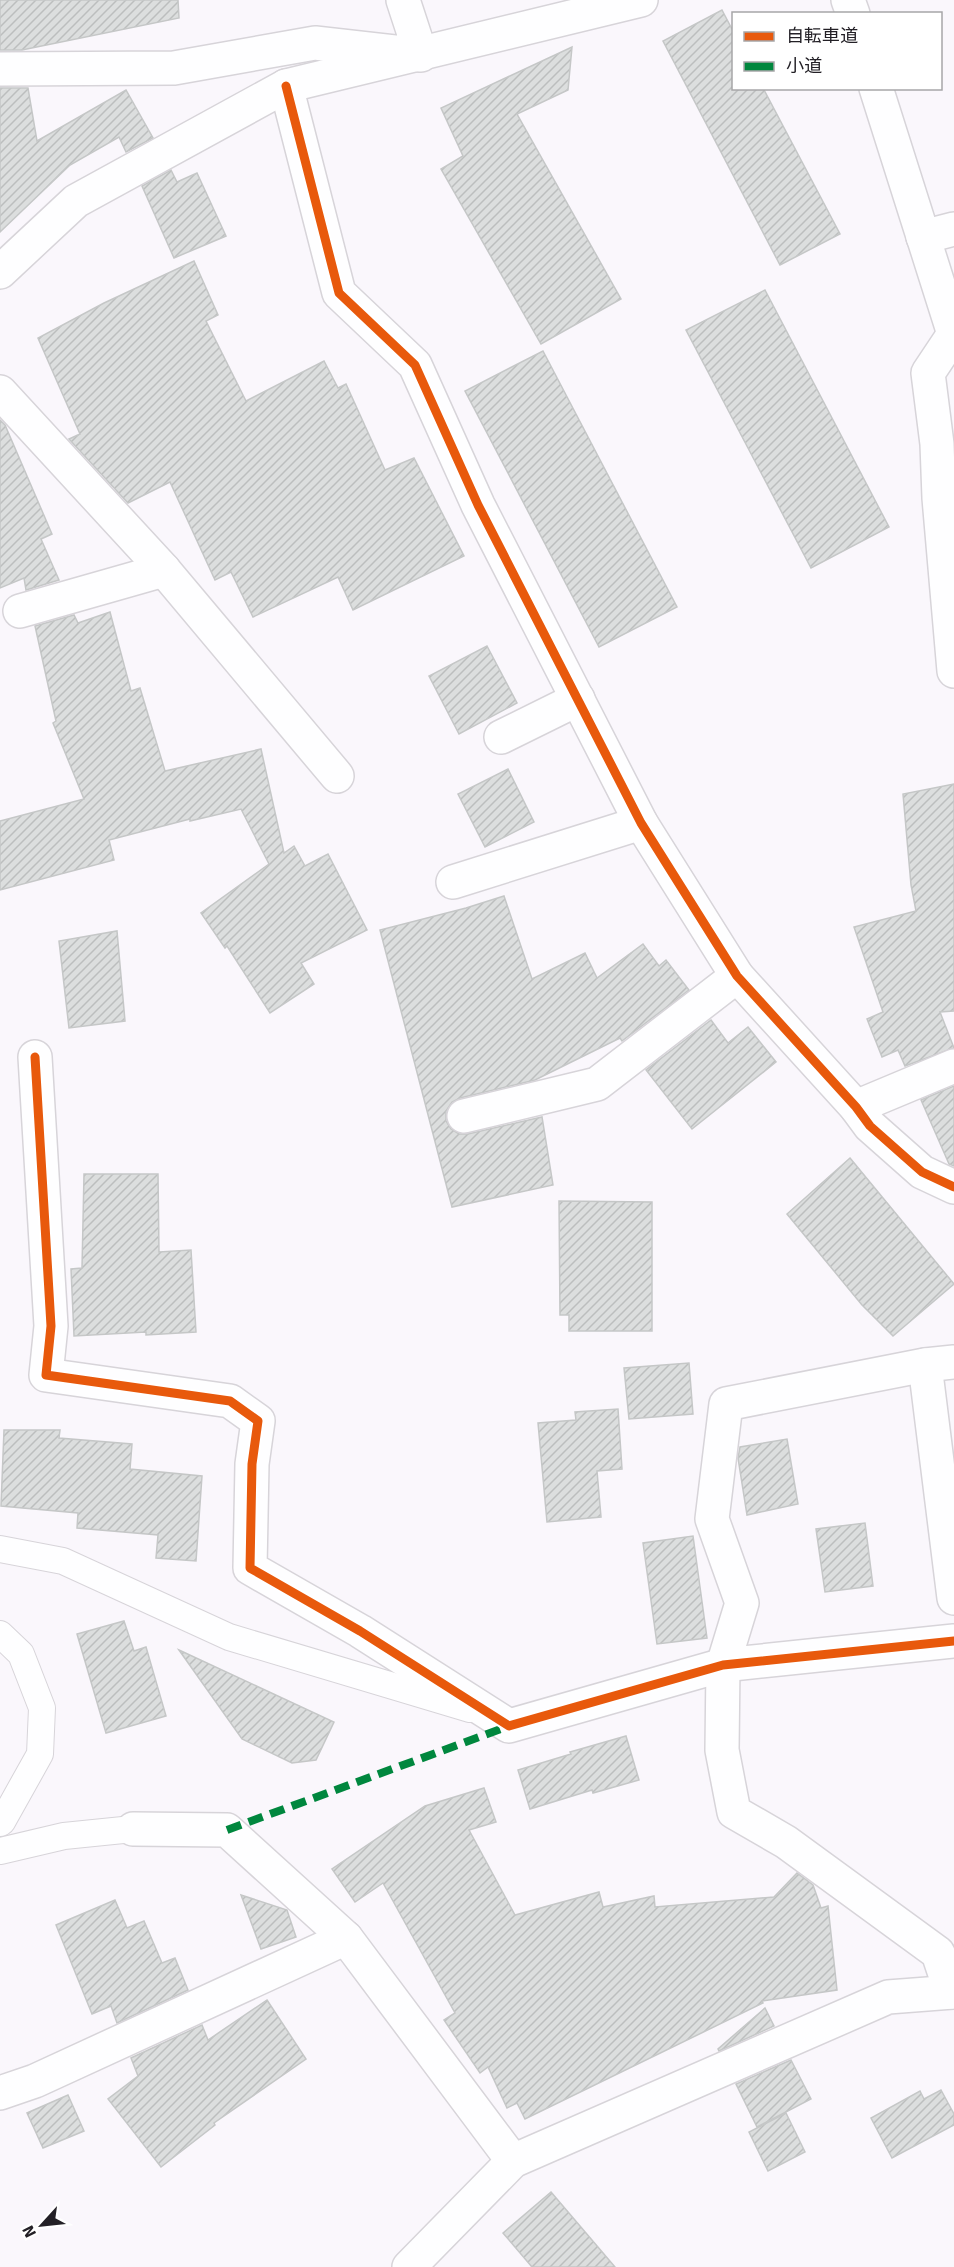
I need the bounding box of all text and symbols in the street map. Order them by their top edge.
legend [732,12,942,90]
text: 自転車道 [786,25,858,47]
text: 小道 [786,55,822,77]
north arrow [12,2195,72,2255]
text: N [18,2222,41,2241]

